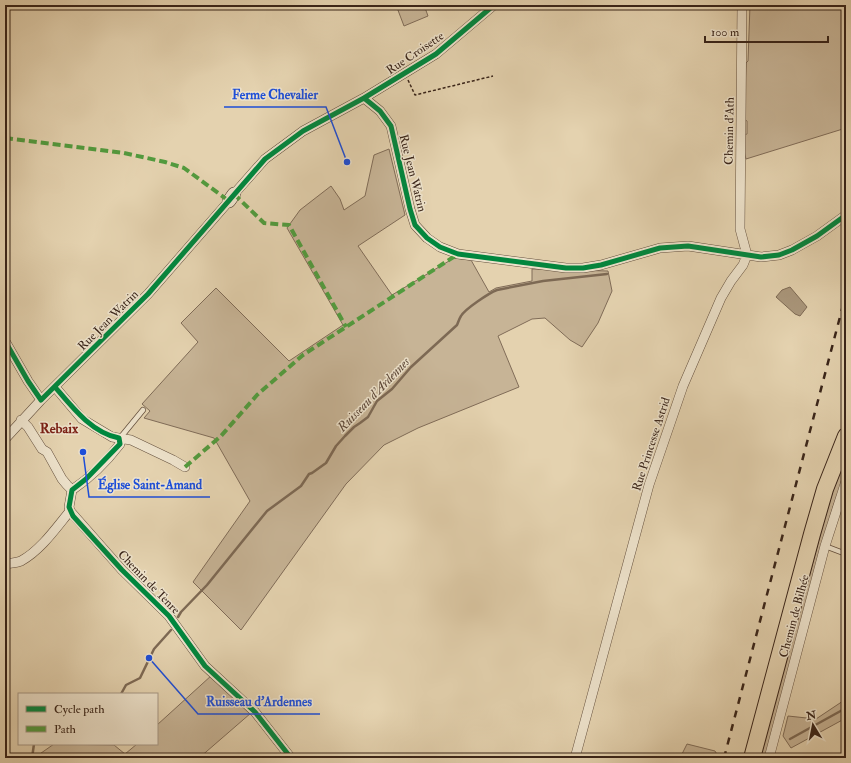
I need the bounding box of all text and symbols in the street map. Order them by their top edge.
scale bar [705,18,828,44]
text: 100 m [711,25,740,40]
street label: Rue Croisette [384,29,447,78]
callout: Ferme Chevalier [224,82,326,107]
text: Ferme Chevalier [232,87,319,103]
street label: Chemin d'Ath [721,96,738,165]
street label: Rue Jean Watrin [396,133,429,213]
street label: Rue Jean Watrin [75,287,142,354]
water label: Ruisseau d'Ardennes [334,354,414,436]
street label: Rue Princesse Astrid [629,395,674,493]
district label: Rebaix [40,420,79,437]
callout: Église Saint-Amand [89,472,210,497]
text: Église Saint-Amand [98,475,203,494]
street label: Chemin de Tenre [114,547,183,617]
street label: Chemin de Bilhée [776,573,813,659]
callout: Ruisseau d'Ardennes [198,689,320,714]
legend [18,693,158,745]
text: Ruisseau d'Ardennes [206,694,312,710]
text: Cycle path [54,702,105,717]
north arrow [793,705,833,745]
text: N [804,708,818,723]
text: Path [54,722,77,737]

